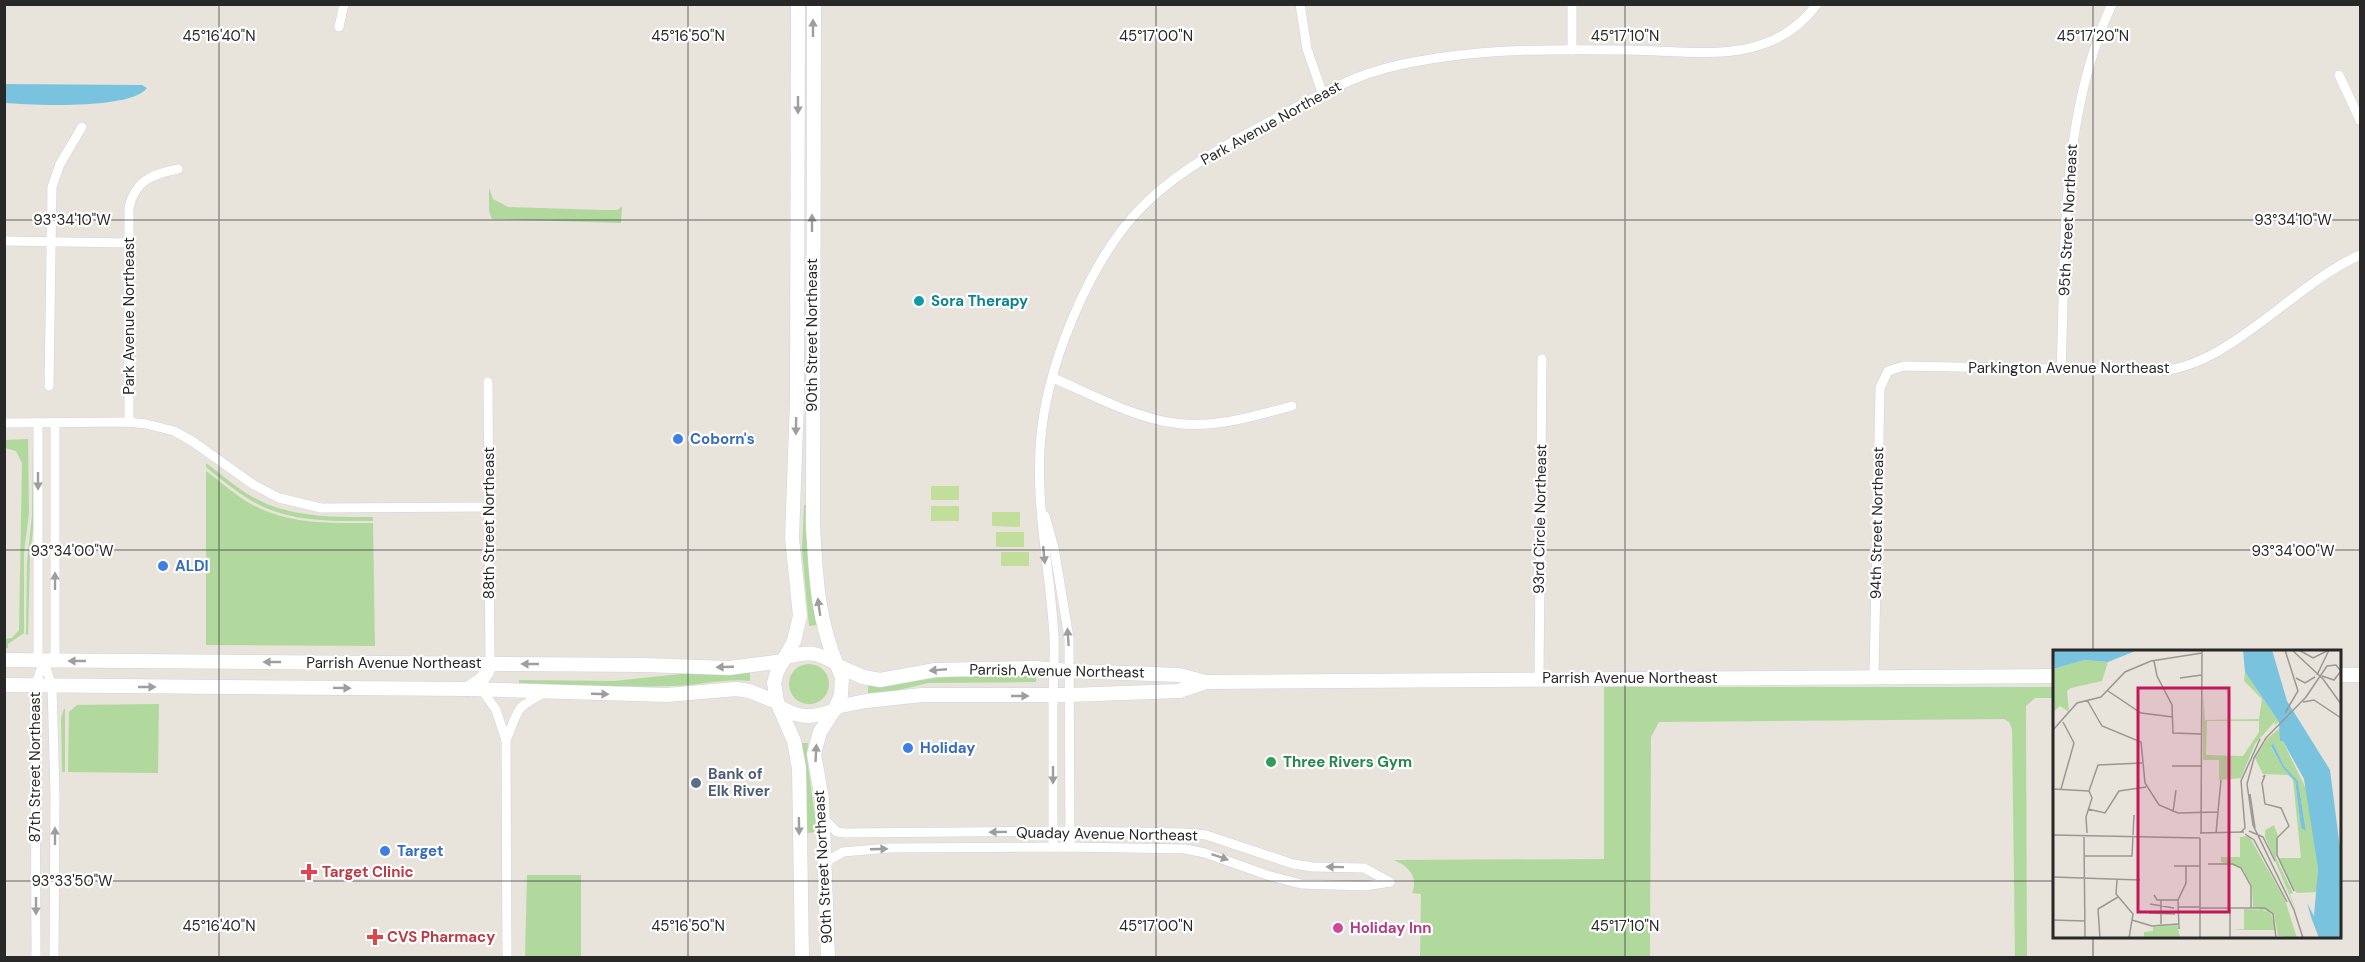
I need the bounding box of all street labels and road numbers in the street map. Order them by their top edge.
street label: Park Avenue Northeast [1197,76,1345,170]
street label: 95th Street Northeast [2054,143,2082,297]
street label: Park Avenue Northeast [119,237,139,395]
street label: 90th Street Northeast [802,258,822,412]
street label: Parkington Avenue Northeast [1968,358,2170,378]
street label: 93rd Circle Northeast [1529,444,1551,594]
street label: 94th Street Northeast [1866,446,1888,599]
street label: 88th Street Northeast [479,447,499,599]
street label: Parrish Avenue Northeast [306,653,482,673]
street label: Parrish Avenue Northeast [969,659,1145,683]
street label: Parrish Avenue Northeast [1542,668,1718,688]
street label: 87th Street Northeast [25,691,45,842]
street label: 90th Street Northeast [809,790,837,944]
street label: Quaday Avenue Northeast [1016,822,1198,846]

